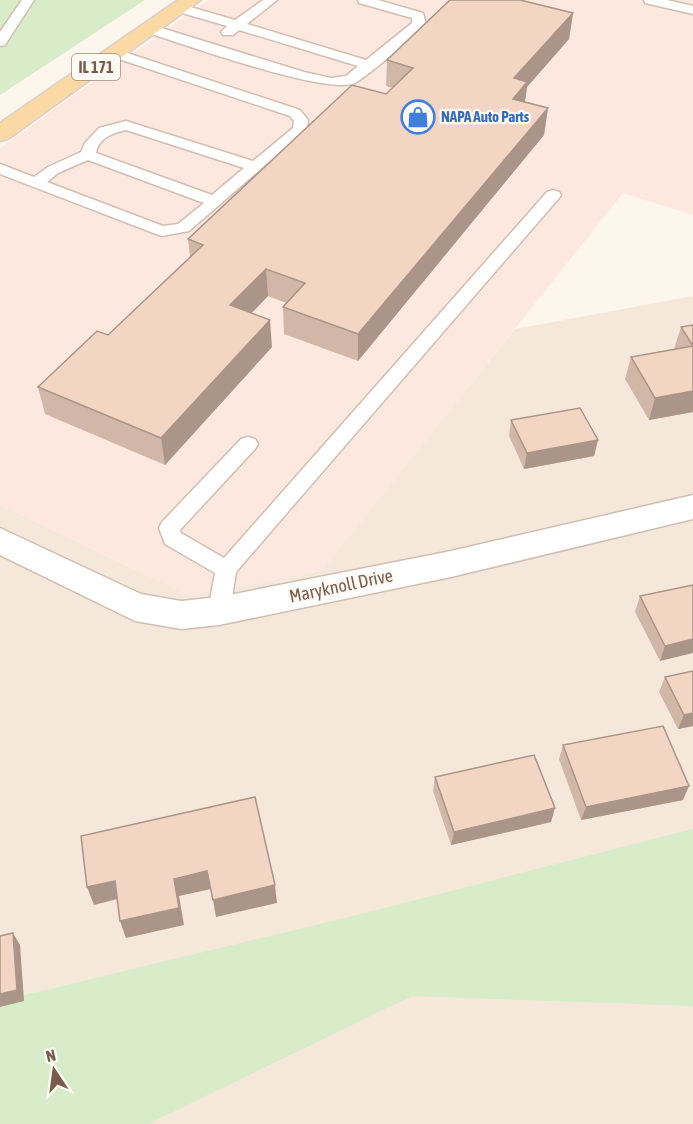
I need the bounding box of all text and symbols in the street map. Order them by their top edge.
road number: IL 171 [72,54,120,80]
shop icon: NAPA Auto Parts [400,99,436,135]
place label: NAPA Auto Parts [441,108,530,125]
street label: Maryknoll Drive [287,564,395,607]
north arrow [24,1040,84,1100]
text: N [44,1046,57,1065]

